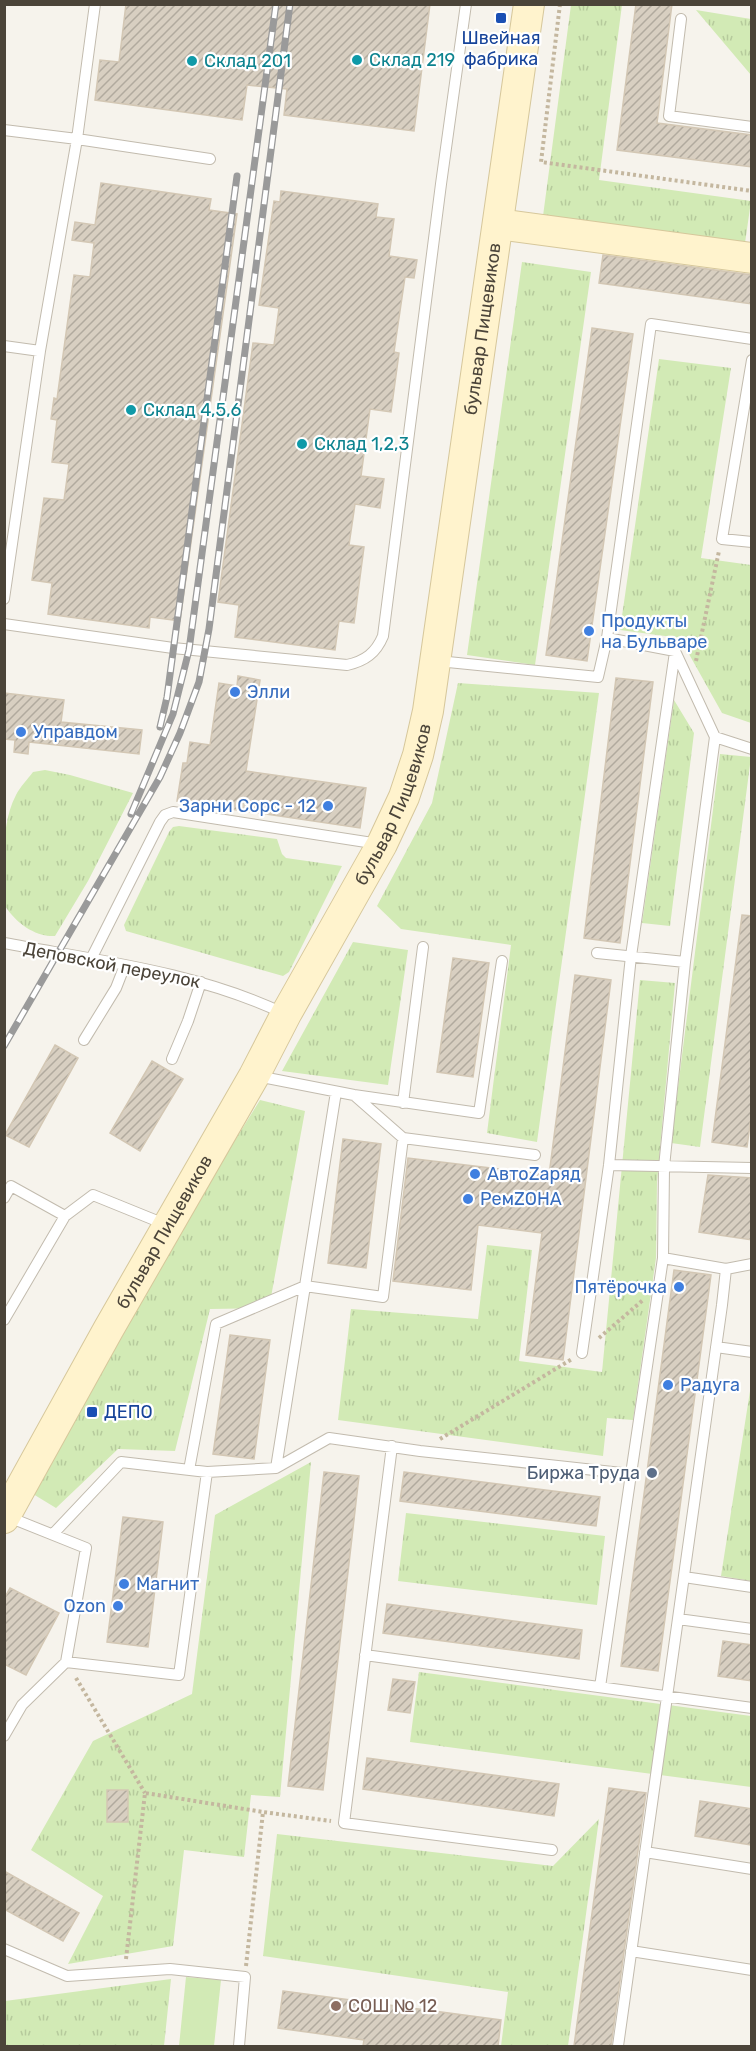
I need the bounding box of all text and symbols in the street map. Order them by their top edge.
marker: Швейная фабрика [494,11,508,25]
place label: Швейная фабрика [461,27,541,70]
place label: Склад 219 [369,49,455,71]
place label: Склад 201 [204,50,291,72]
marker: Склад 219 [350,53,364,67]
marker: Склад 201 [185,54,199,68]
street label: бульвар Пищевиков [459,241,506,417]
place label: Склад 4,5,6 [143,399,241,421]
marker: Склад 4,5,6 [124,403,138,417]
place label: Склад 1,2,3 [314,433,409,455]
marker: Склад 1,2,3 [295,437,309,451]
place label: Продукты на Бульваре [601,610,707,653]
marker: Продукты на Бульваре [582,624,596,638]
place label: Элли [247,681,290,703]
marker: Элли [228,685,242,699]
place label: Управдом [33,721,118,743]
street label: бульвар Пищевиков [350,721,436,889]
marker: Управдом [14,725,28,739]
place label: Зарни Сорс - 12 [179,795,316,817]
marker: Зарни Сорс - 12 [321,799,335,813]
street label: Деповской переулок [22,937,203,993]
street label: бульвар Пищевиков [112,1151,217,1313]
place label: АвтоZаряд [487,1163,581,1185]
marker: АвтоZаряд [468,1167,482,1181]
place label: РемZОНА [480,1188,562,1210]
marker: РемZОНА [461,1192,475,1206]
place label: Пятёрочка [574,1276,667,1298]
marker: Пятёрочка [672,1280,686,1294]
place label: Радуга [680,1374,740,1396]
marker: Радуга [661,1378,675,1392]
place label: ДЕПО [104,1401,153,1423]
marker: ДЕПО [85,1405,99,1419]
place label: Биржа Труда [527,1462,640,1484]
marker: Биржа Труда [645,1466,659,1480]
place label: Магнит [136,1573,199,1595]
marker: Магнит [117,1577,131,1591]
place label: Ozon [64,1595,106,1617]
marker: Ozon [111,1599,125,1613]
place label: СОШ № 12 [348,1995,437,2017]
marker: СОШ № 12 [329,1999,343,2013]

